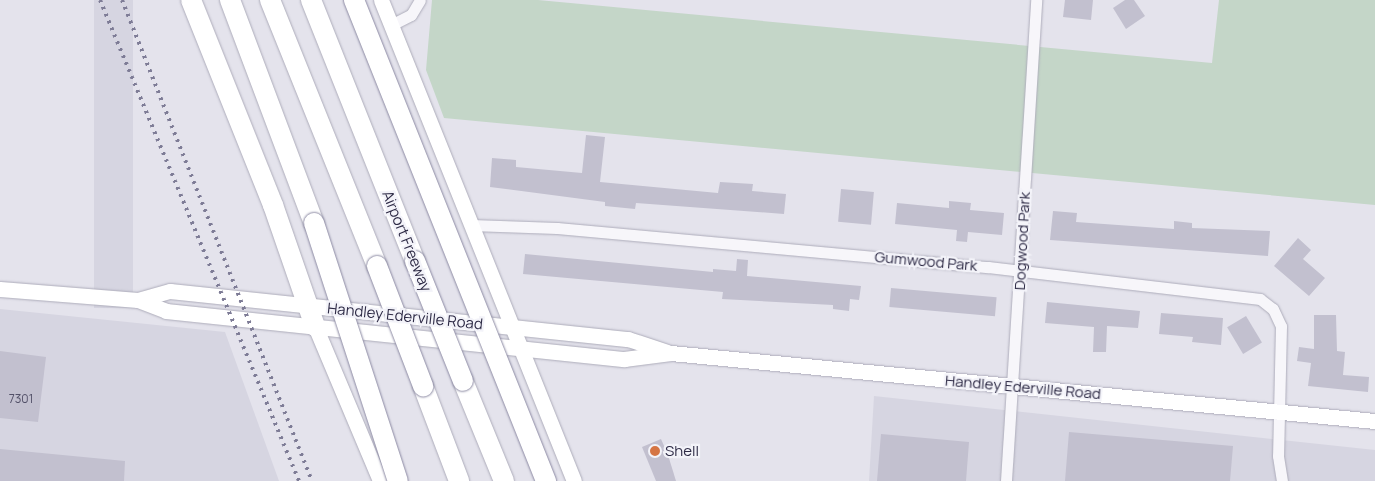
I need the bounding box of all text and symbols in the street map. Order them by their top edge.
street label: Airport Freeway [379,188,435,294]
street label: Dogwood Park [1010,191,1034,291]
street label: Gumwood Park [874,248,978,274]
street label: Handley Ederville Road [326,299,484,333]
street label: Handley Ederville Road [944,371,1102,403]
house number: 7301 [9,392,33,406]
place label: Shell [665,442,699,460]
marker: Shell [649,445,661,457]

